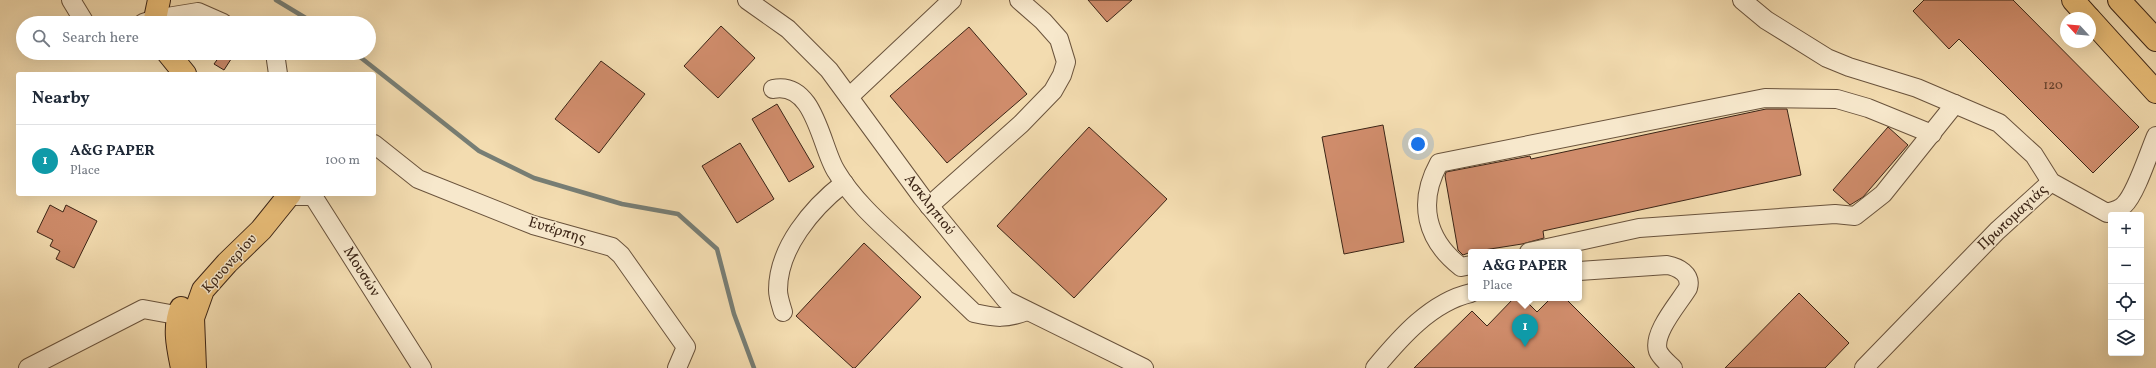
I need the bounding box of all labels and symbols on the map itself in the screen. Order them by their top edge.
north arrow [2060,12,2096,48]
house number: 120 [2043,77,2063,95]
your location [1408,134,1428,154]
street label: Ασκληπιού [898,170,960,240]
street label: Πρωτομαγιάς [1973,180,2053,256]
street label: Ευτέρπης [526,212,589,250]
street label: Κρυονερίου [198,230,262,298]
street label: Μουσών [337,243,385,301]
pin: 1 [1512,314,1538,347]

